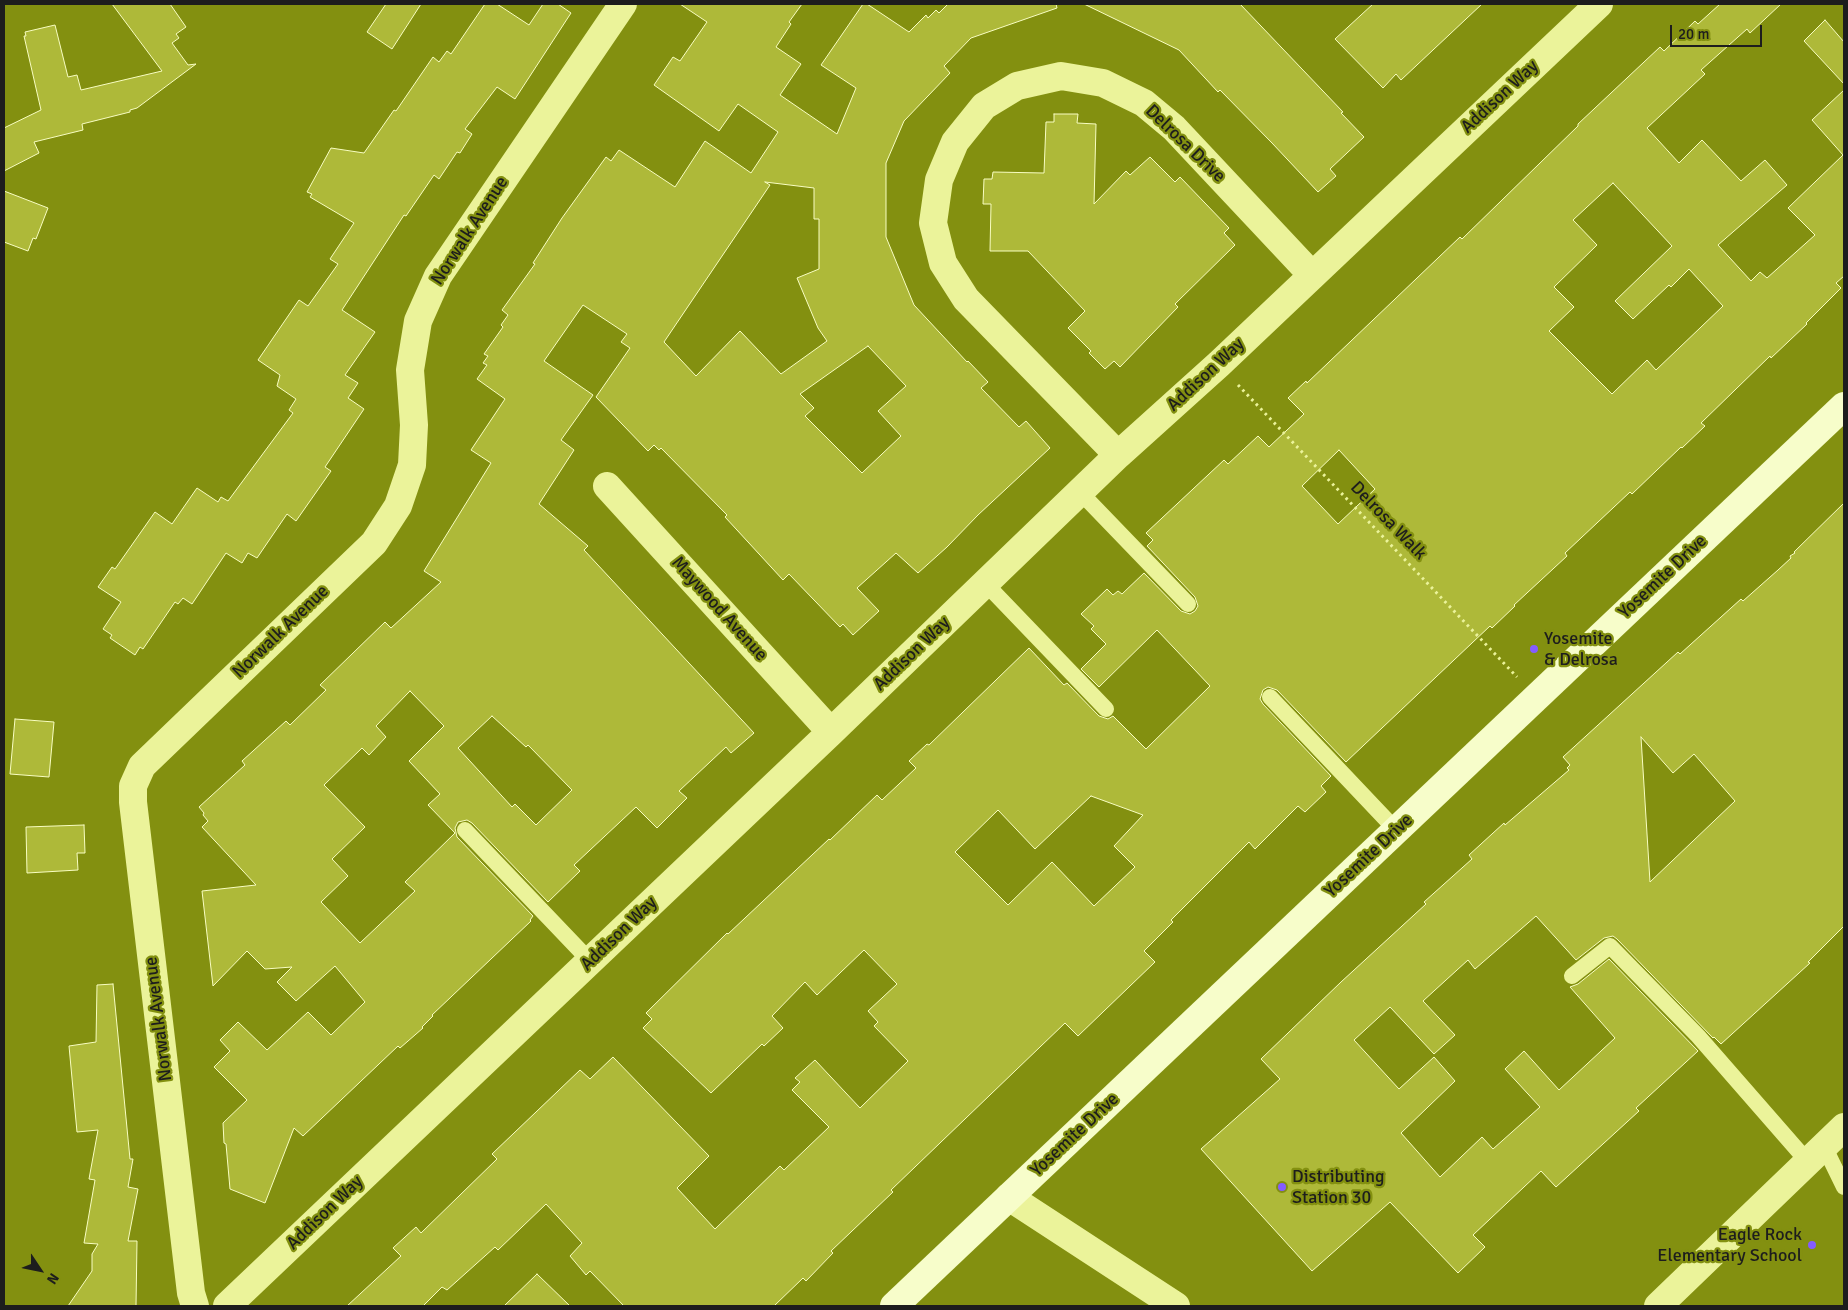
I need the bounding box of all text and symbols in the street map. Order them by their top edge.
scale bar [1673,15,1766,47]
text: 20 m [1678,25,1709,43]
street label: Addison Way [1457,56,1543,138]
street label: Delrosa Drive [1141,101,1229,187]
street label: Norwalk Avenue [427,173,513,289]
street label: Addison Way [1163,334,1249,416]
street label: Delrosa Walk [1345,477,1431,565]
street label: Yosemite Drive [1614,531,1712,623]
street label: Maywood Avenue [666,552,772,666]
street label: Norwalk Avenue [228,581,334,683]
street label: Addison Way [869,612,955,696]
place label: Yosemite & Delrosa [1544,628,1618,670]
marker: Yosemite & Delrosa [1528,643,1540,655]
street label: Yosemite Drive [1320,810,1418,902]
street label: Addison Way [576,892,662,976]
street label: Norwalk Avenue [141,956,177,1082]
street label: Yosemite Drive [1026,1089,1124,1181]
place label: Distributing Station 30 [1292,1166,1385,1208]
street label: Addison Way [282,1171,368,1255]
marker: Distributing Station 30 [1276,1181,1288,1193]
place label: Eagle Rock Elementary School [1657,1224,1802,1266]
marker: Eagle Rock Elementary School [1806,1239,1818,1251]
north arrow [15,1245,65,1295]
text: N [43,1270,63,1287]

